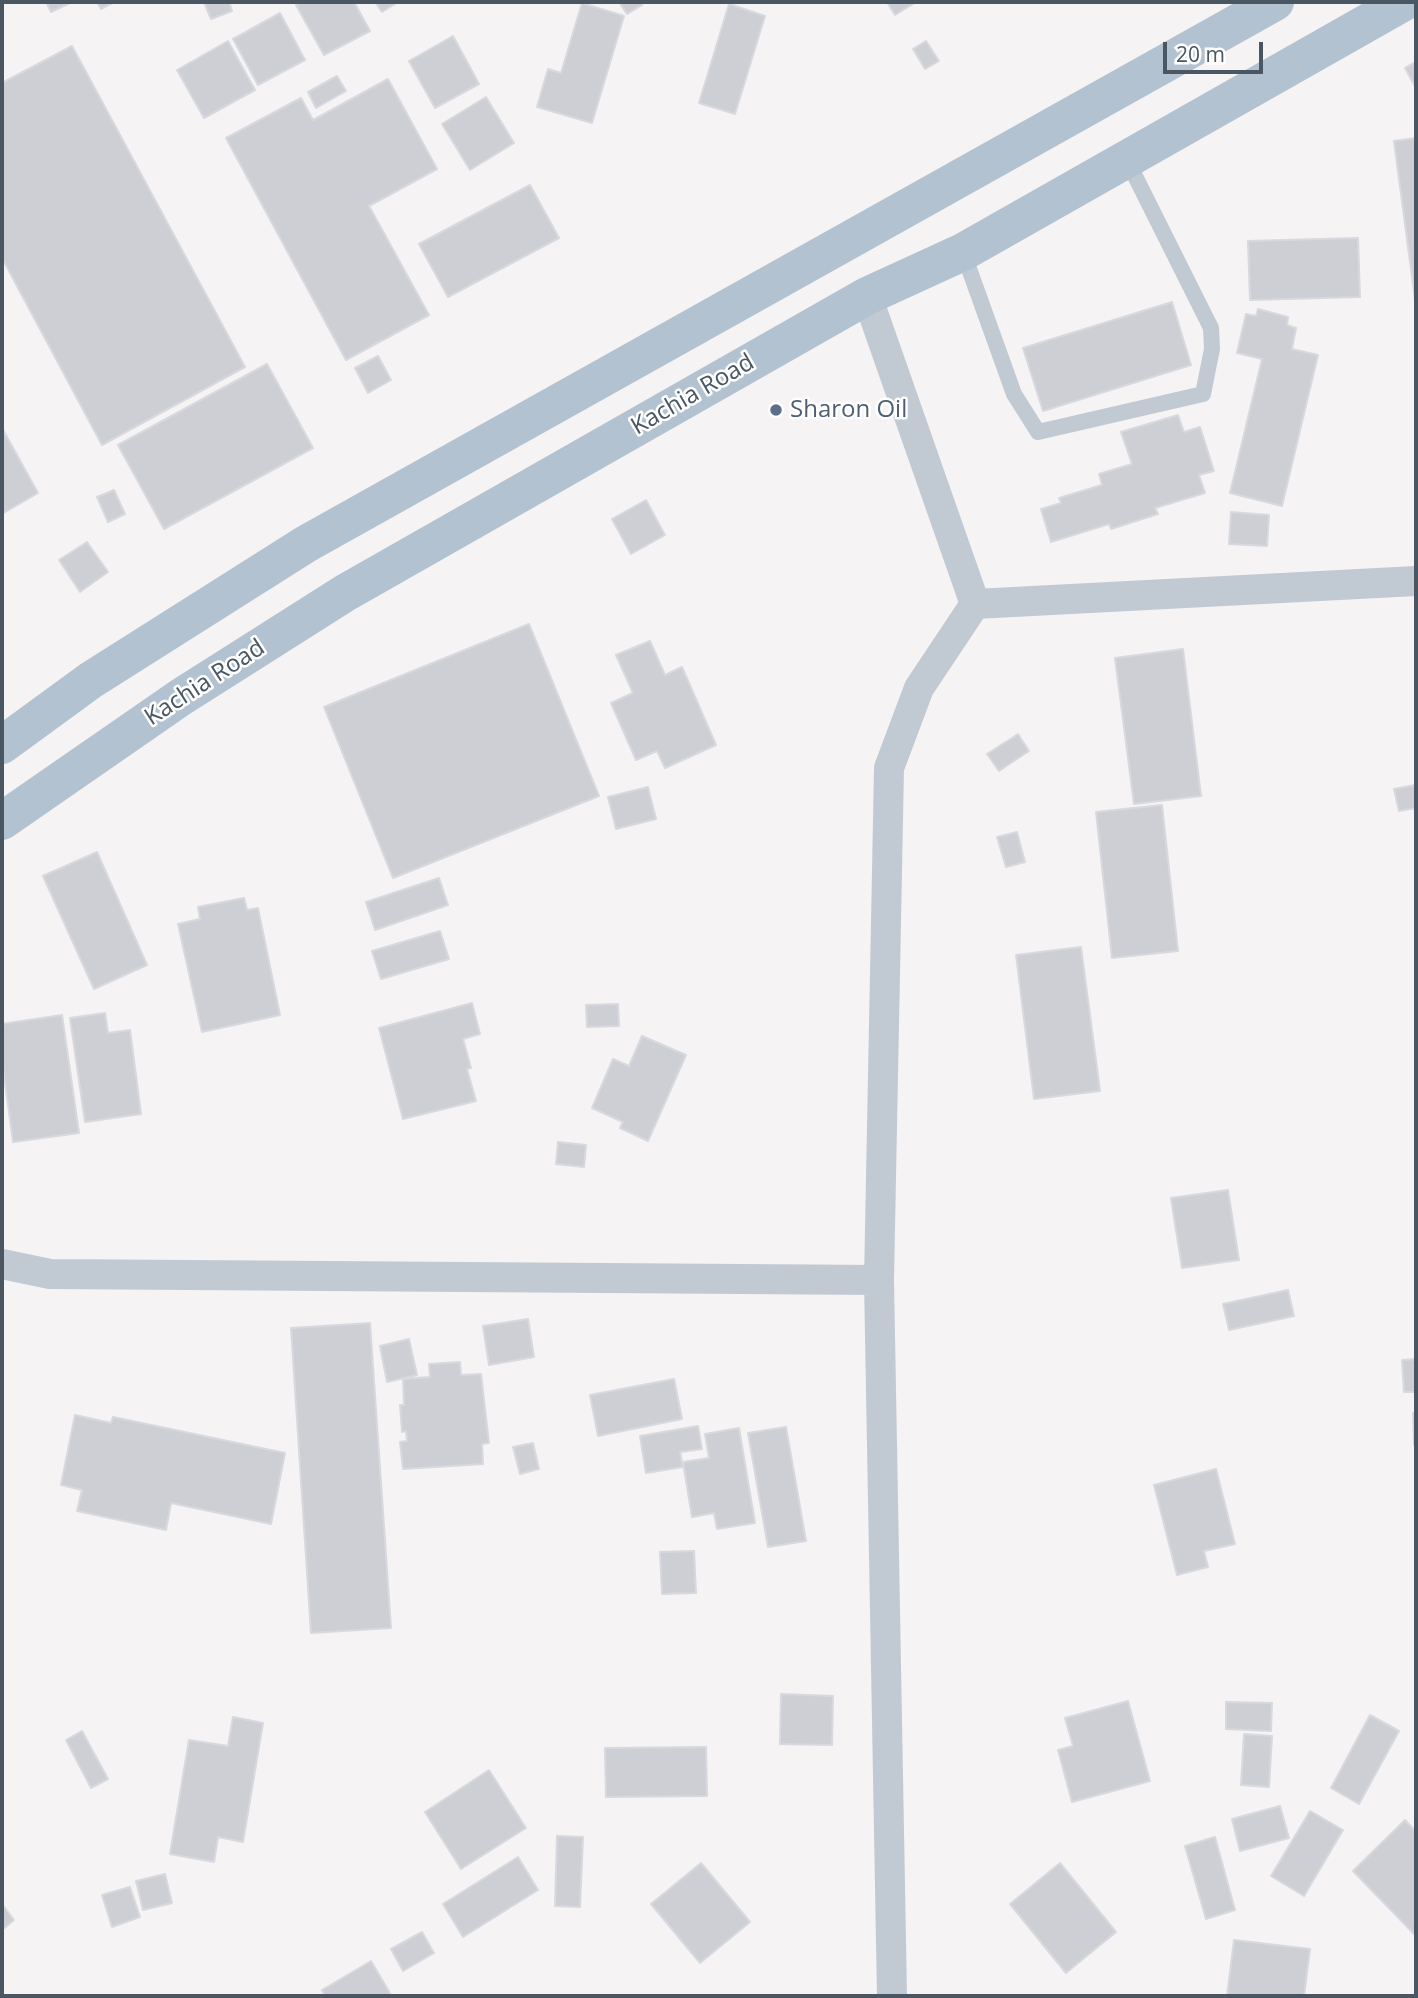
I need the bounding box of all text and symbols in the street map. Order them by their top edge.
scale bar [1166,28,1266,72]
text: 20 m [1176,40,1225,68]
street label: Kachia Road [626,348,760,442]
place label: Sharon Oil [790,396,907,424]
marker: Sharon Oil [768,402,784,418]
street label: Kachia Road [140,634,270,732]

